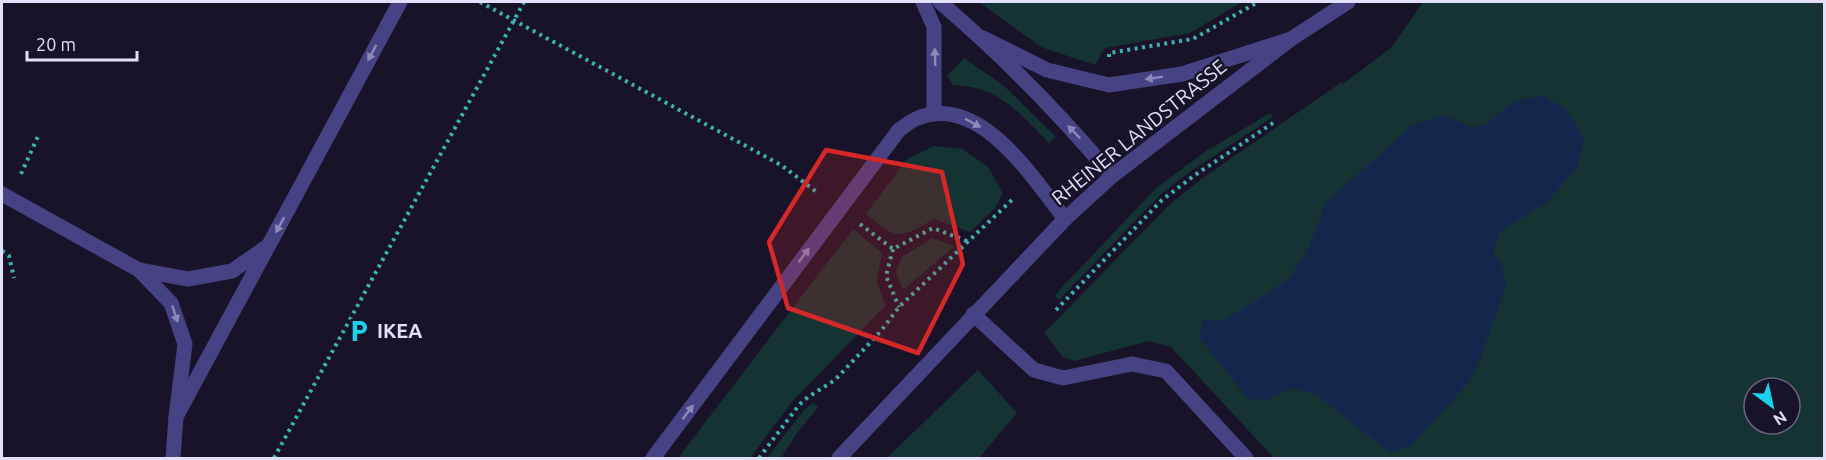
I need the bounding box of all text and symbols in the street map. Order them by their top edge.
scale bar [27,24,136,62]
text: 20 m [36,34,76,54]
one-way arrow [367,45,377,62]
one-way arrow [930,47,939,66]
street label: RHEINER LANDSTRASSE [1047,54,1230,209]
one-way arrow [1144,74,1163,83]
one-way arrow [965,118,982,128]
one-way arrow [1068,125,1081,140]
one-way arrow [275,216,285,233]
one-way arrow [798,248,810,264]
one-way arrow [171,305,180,323]
parking icon: IKEA [346,318,372,344]
place label: IKEA [377,319,422,342]
north arrow [1742,376,1802,436]
one-way arrow [681,404,693,419]
text: N [1770,408,1790,429]

